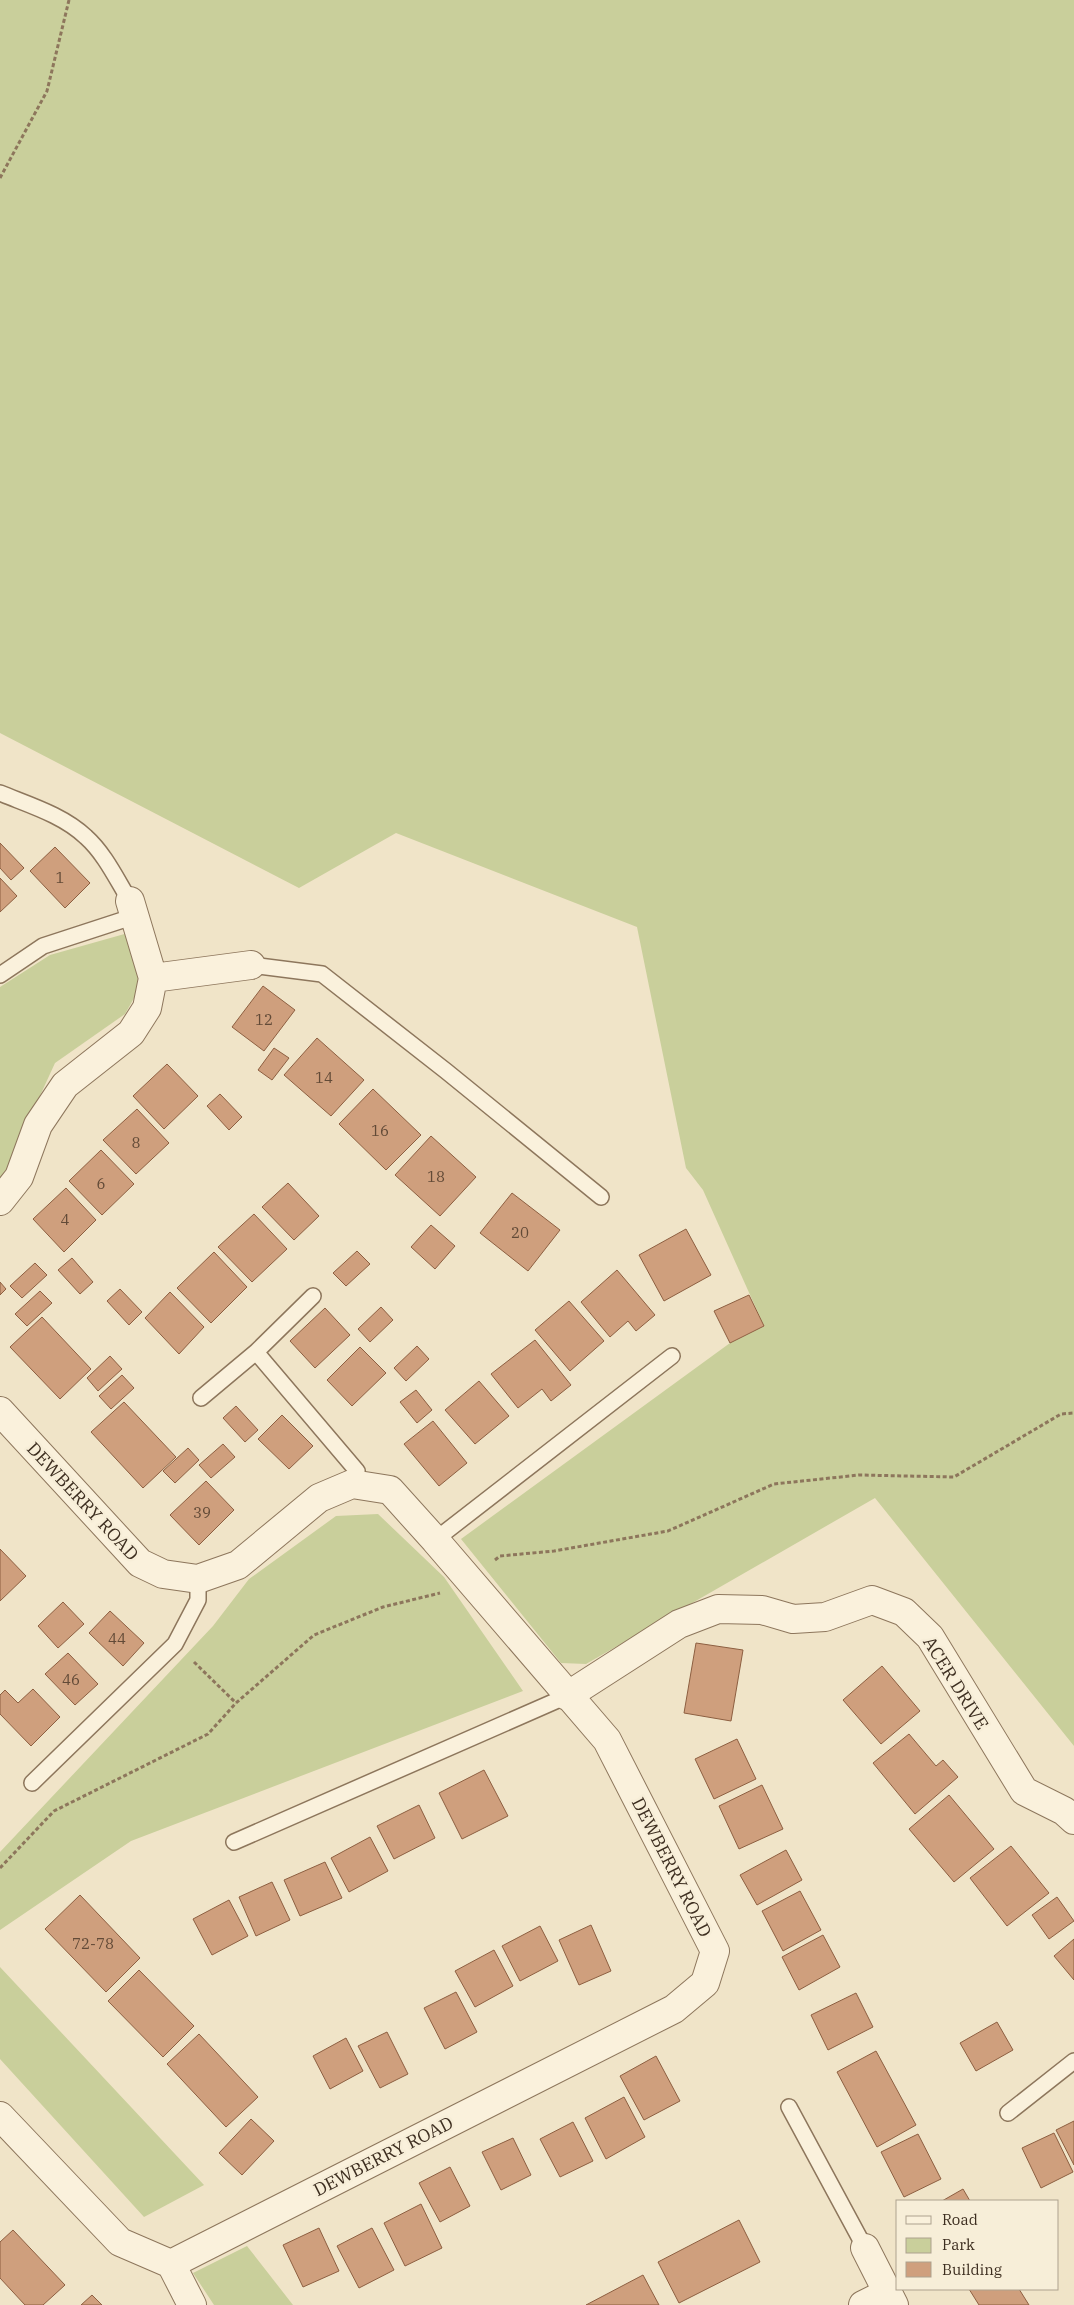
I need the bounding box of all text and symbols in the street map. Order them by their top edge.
house number: 1 [55,868,65,887]
house number: 12 [255,1010,273,1029]
house number: 14 [315,1068,333,1087]
house number: 16 [371,1121,389,1140]
house number: 8 [131,1133,141,1152]
house number: 18 [427,1167,445,1186]
house number: 6 [96,1174,106,1193]
house number: 4 [60,1210,70,1229]
house number: 20 [511,1223,529,1242]
street label: DEWBERRY ROAD [22,1437,144,1565]
house number: 39 [193,1503,211,1522]
house number: 44 [108,1629,126,1648]
street label: ACER DRIVE [918,1632,994,1734]
house number: 46 [62,1670,80,1689]
street label: DEWBERRY ROAD [627,1793,717,1941]
house number: 72-78 [72,1934,114,1953]
street label: DEWBERRY ROAD [309,2111,457,2201]
legend [896,2200,1059,2290]
text: Road [942,2210,978,2229]
text: Park [942,2235,975,2254]
text: Building [942,2260,1002,2279]

